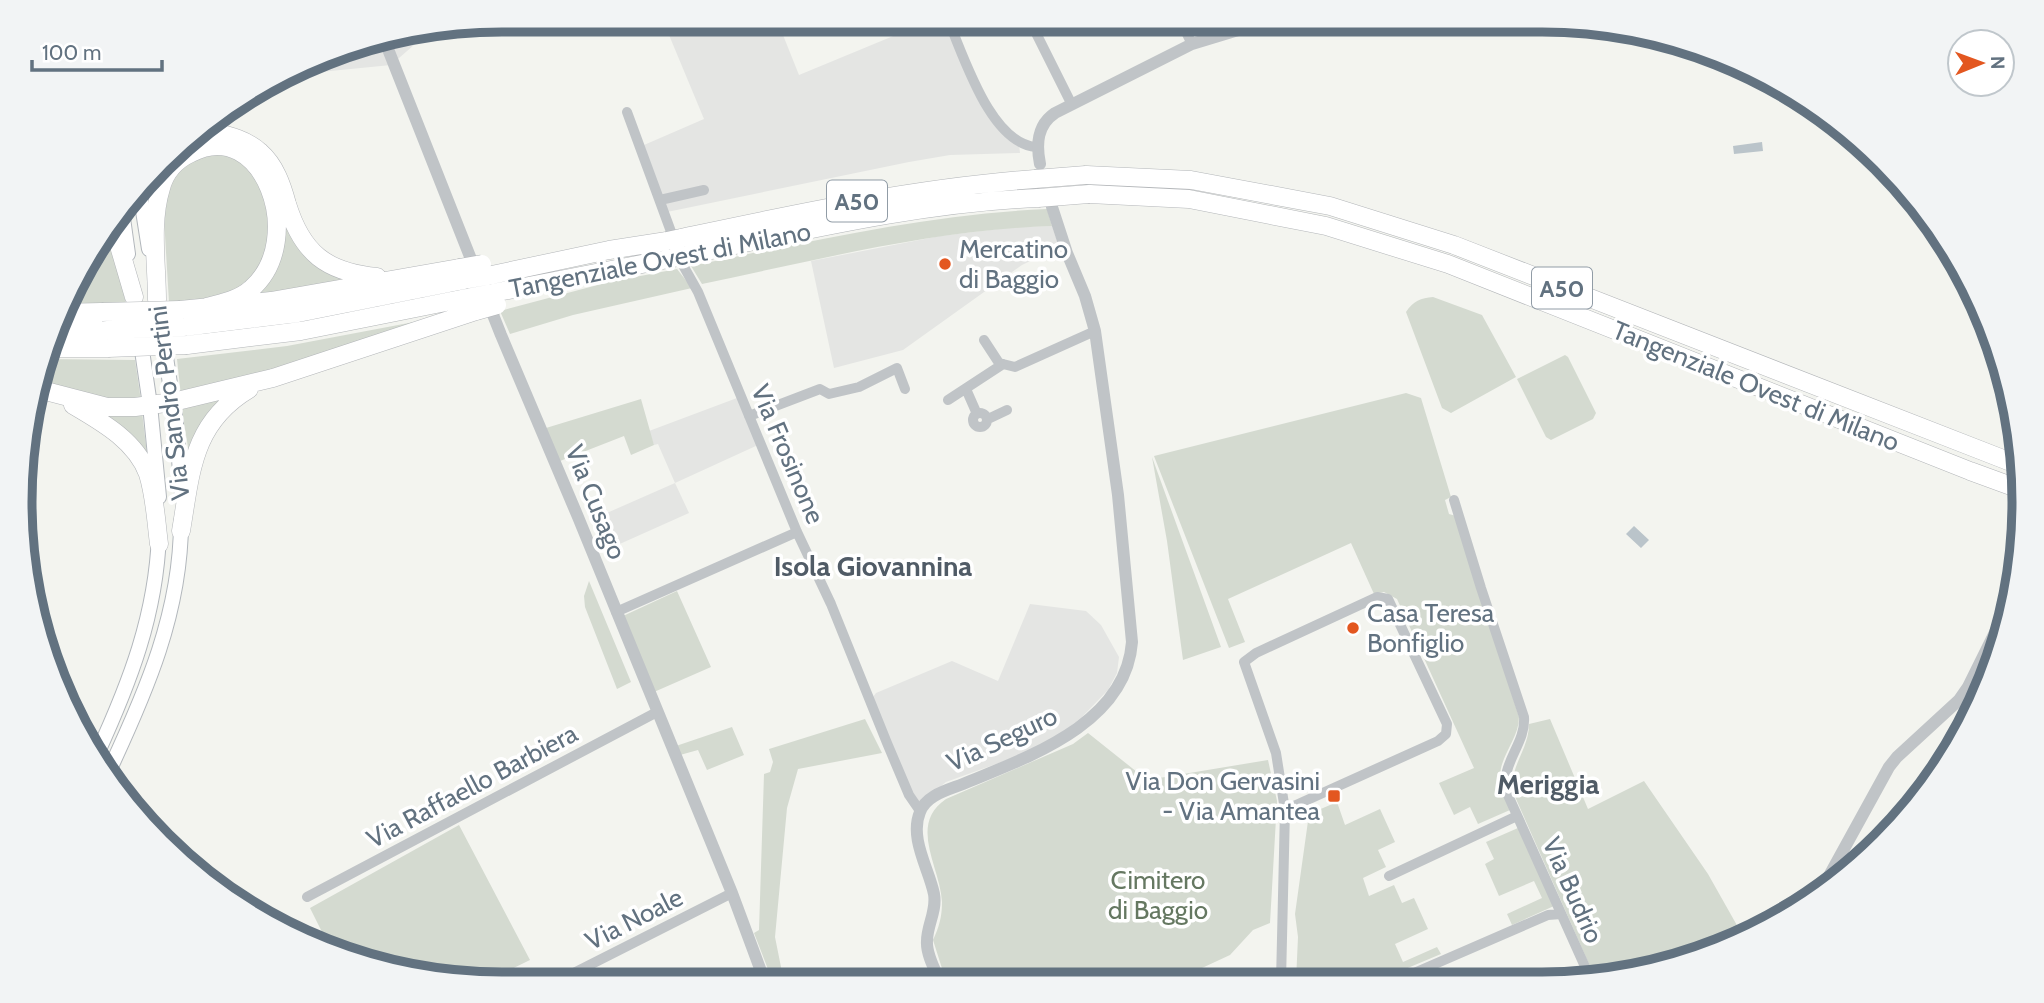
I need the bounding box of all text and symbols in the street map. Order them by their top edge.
scale bar [32,28,161,72]
north arrow [1946,28,2016,98]
text: 100 m [42,40,101,65]
text: N [1986,56,2009,70]
road number: A50 [827,181,887,222]
street label: Tangenziale Ovest di Milano [507,215,813,305]
place label: Mercatino di Baggio [959,233,1068,295]
marker: Mercatino di Baggio [937,256,953,272]
road number: A50 [1532,268,1592,309]
street label: Via Sandro Pertini [141,304,197,502]
street label: Tangenziale Ovest di Milano [1608,314,1904,458]
street label: Via Frosinone [744,379,832,529]
street label: Via Cusago [559,440,633,564]
district label: Isola Giovannina [774,549,972,583]
place label: Casa Teresa Bonfiglio [1367,597,1495,659]
marker: Casa Teresa Bonfiglio [1345,620,1361,636]
street label: Via Seguro [942,700,1062,778]
street label: Via Raffaello Barbiera [361,717,583,855]
place label: Via Don Gervasini - Via Amantea [1125,765,1321,827]
district label: Meriggia [1497,767,1599,801]
marker: Via Don Gervasini - Via Amantea [1326,788,1342,804]
street label: Via Budrio [1536,832,1610,948]
park label: Cimitero di Baggio [1108,864,1208,926]
street label: Via Noale [580,881,688,957]

